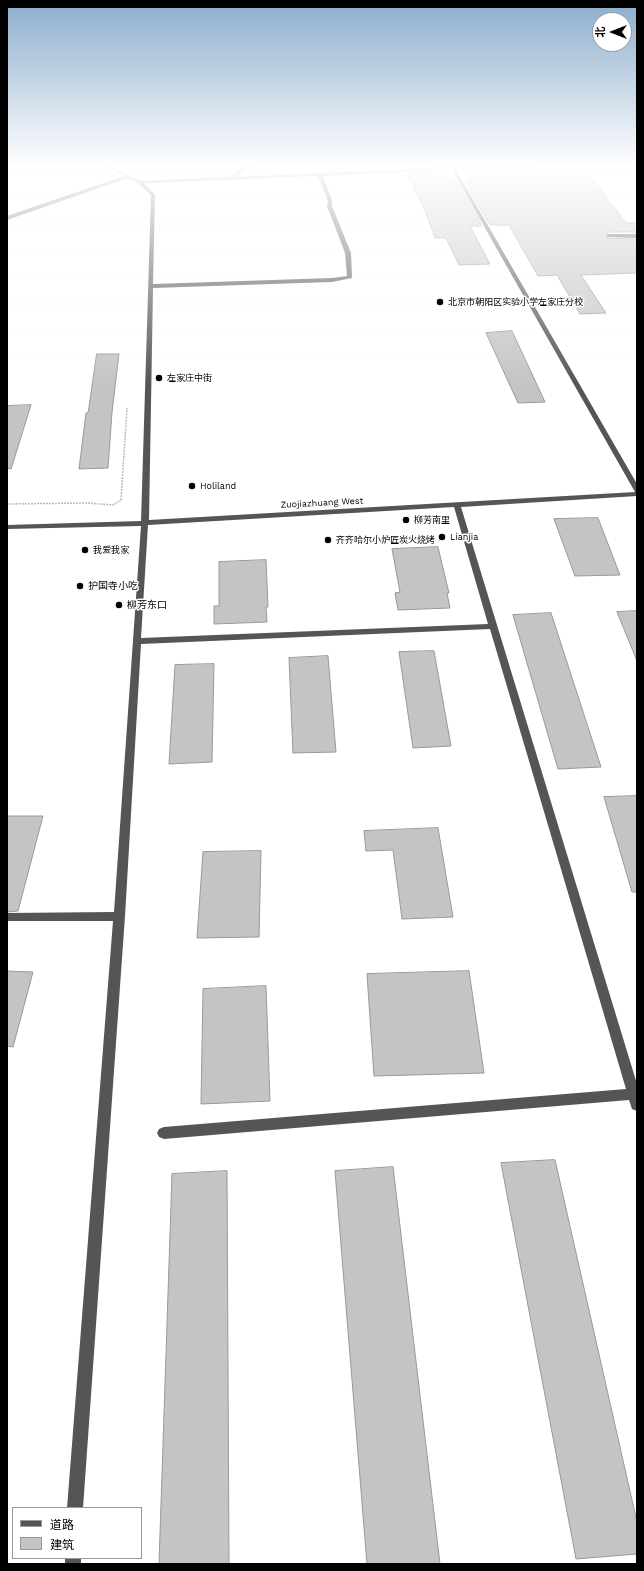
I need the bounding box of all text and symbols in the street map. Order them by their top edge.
north arrow [592,12,632,52]
text: 北 [594,27,607,38]
marker: 北京市朝阳区实验小学左家庄分校 [435,297,445,307]
place label: 北京市朝阳区实验小学左家庄分校 [448,297,583,307]
marker: 左家庄中街 [154,373,164,383]
place label: 左家庄中街 [167,373,212,383]
marker: Holiland [187,481,197,491]
place label: Holiland [200,481,236,491]
street label: Zuojiazhuang West [280,495,364,511]
marker: 柳芳南里 [401,515,411,525]
place label: 柳芳南里 [414,515,450,525]
marker: Lianjia [437,532,447,542]
place label: Lianjia [450,532,478,542]
marker: 齐齐哈尔小炉匠炭火烧烤 [323,535,333,545]
place label: 齐齐哈尔小炉匠炭火烧烤 [336,535,435,545]
marker: 我爱我家 [80,545,90,555]
place label: 我爱我家 [93,545,129,555]
place label: 护国寺小吃 [88,580,138,592]
marker: 护国寺小吃 [75,581,85,591]
place label: 柳芳东口 [127,599,167,611]
marker: 柳芳东口 [114,600,124,610]
legend [12,1507,142,1559]
text: 道路 [50,1518,74,1532]
text: 建筑 [50,1538,74,1552]

